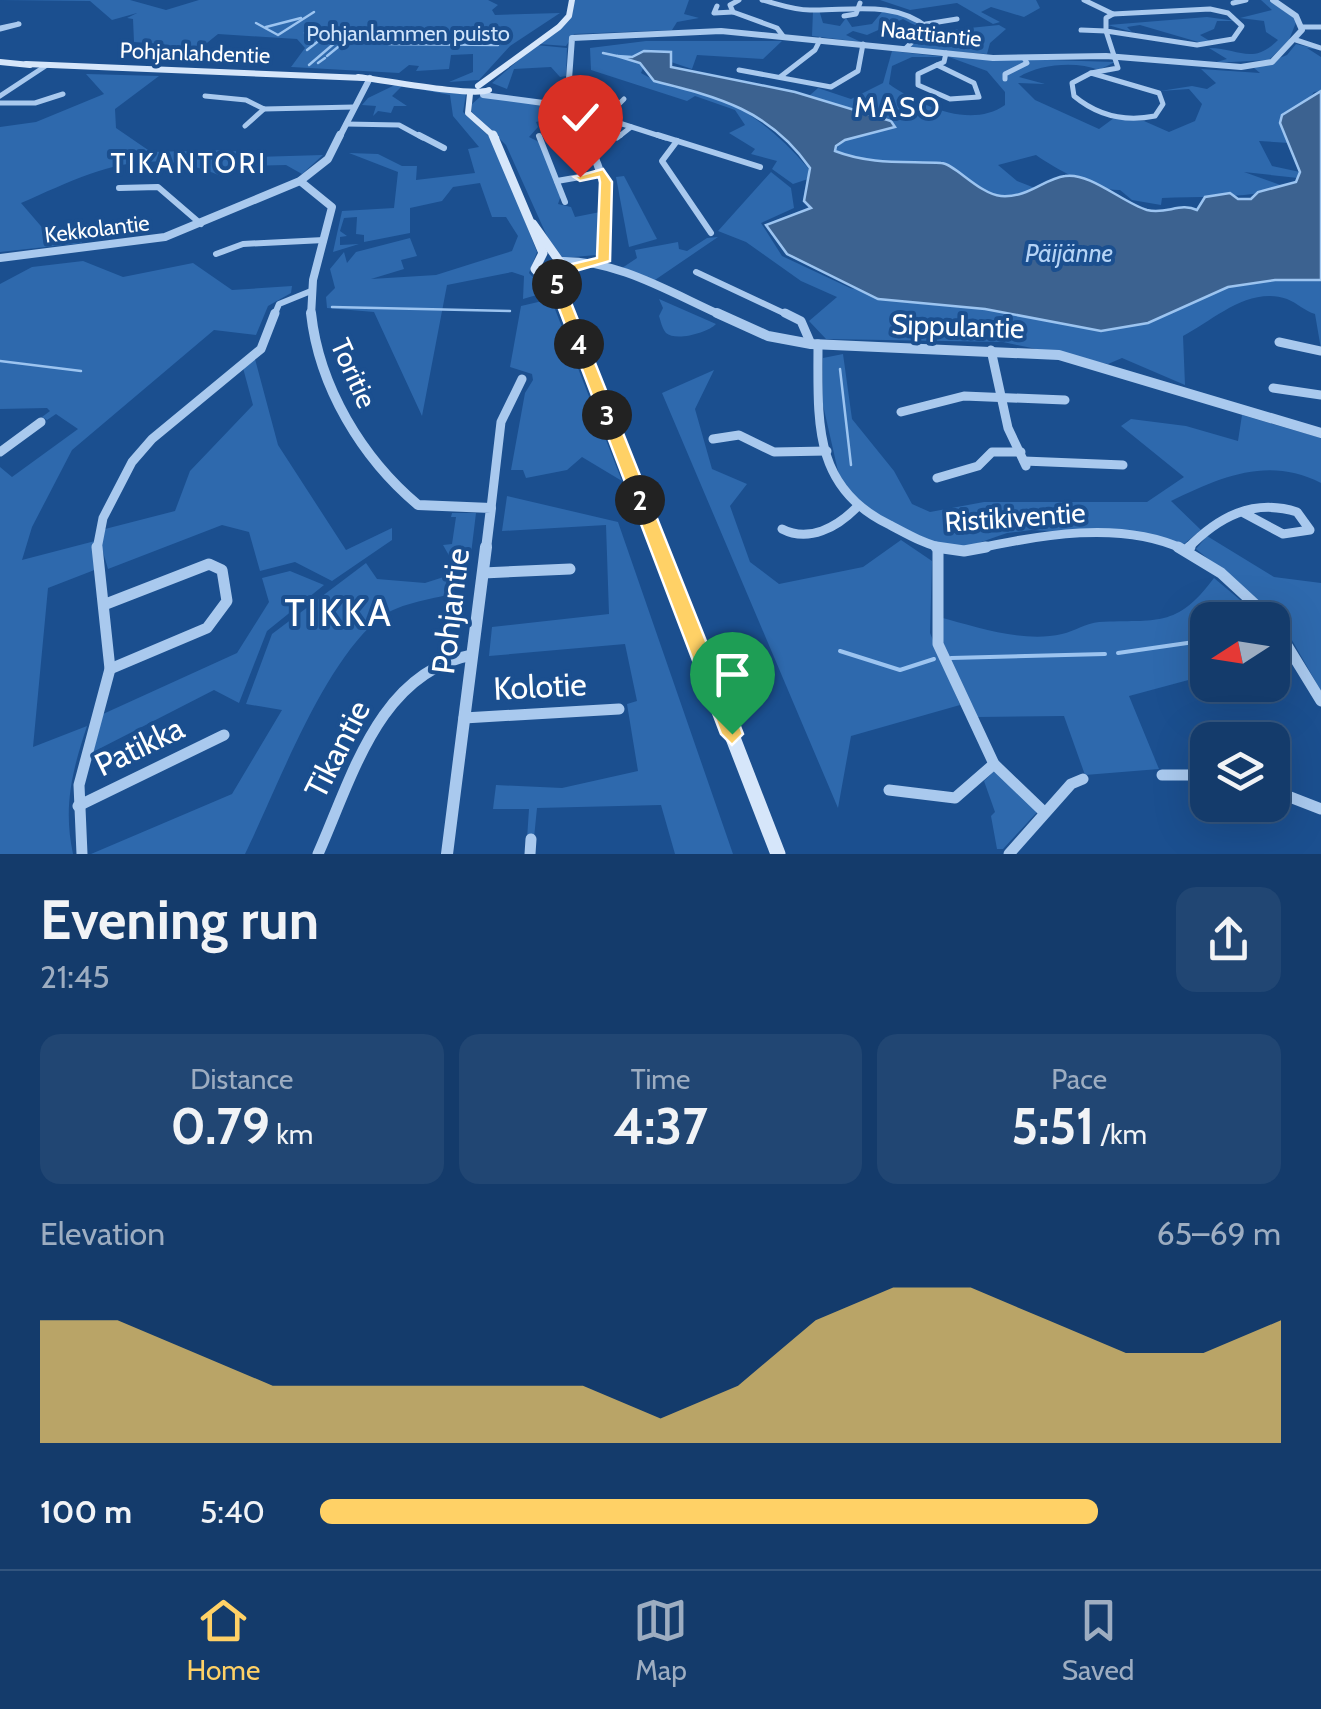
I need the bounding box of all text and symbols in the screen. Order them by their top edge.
street label: Naattiantie [879,15,983,53]
park label: Pohjanlammen puisto [306,20,510,47]
street label: Pohjanlahdentie [119,37,271,69]
pin [538,75,623,178]
icon: check [553,90,608,145]
district label: MASO [854,90,942,124]
district label: TIKANTORI [110,146,268,180]
street label: Kekkolantie [43,209,151,249]
water label: Päijänne [1025,238,1113,269]
pin: 5 [532,259,582,309]
text: 5 [549,267,565,301]
street label: Sippulantie [891,307,1025,345]
pin: 4 [554,319,604,369]
text: 4 [570,327,588,361]
street label: Toritie [324,333,384,413]
pin: 3 [582,390,632,440]
text: 3 [599,398,615,432]
pin: 2 [615,475,665,525]
text: 2 [633,483,647,517]
street label: Ristikiventie [943,495,1087,539]
street label: Pohjantie [423,546,477,676]
district label: TIKKA [285,589,393,636]
north arrow [1190,602,1290,702]
map controls [1190,602,1290,822]
pin [690,632,775,735]
icon: arrive [705,647,760,702]
street label: Kolotie [492,664,588,708]
street label: Tikantie [296,694,378,804]
street label: Patikka [88,708,191,784]
button: layers [1190,722,1290,822]
text: Evening run [40,886,319,953]
button: share [1176,887,1281,992]
text: 21:45 [40,957,110,996]
text: Distance [190,1062,293,1096]
text: Time [631,1062,690,1096]
text: Pace [1051,1062,1107,1096]
text: 0.79 [170,1096,270,1157]
text: 4:37 [613,1096,708,1157]
text: 5:51 [1011,1096,1095,1157]
text: km [270,1117,313,1151]
text: /km [1095,1117,1147,1151]
text: Elevation [40,1214,165,1253]
text: 65–69 m [1156,1214,1281,1253]
text: 100 m [40,1492,132,1531]
text: 5:40 [200,1492,265,1531]
tab: Home [187,1593,260,1687]
tab: Map [633,1593,688,1687]
tab: Saved [1062,1593,1134,1687]

